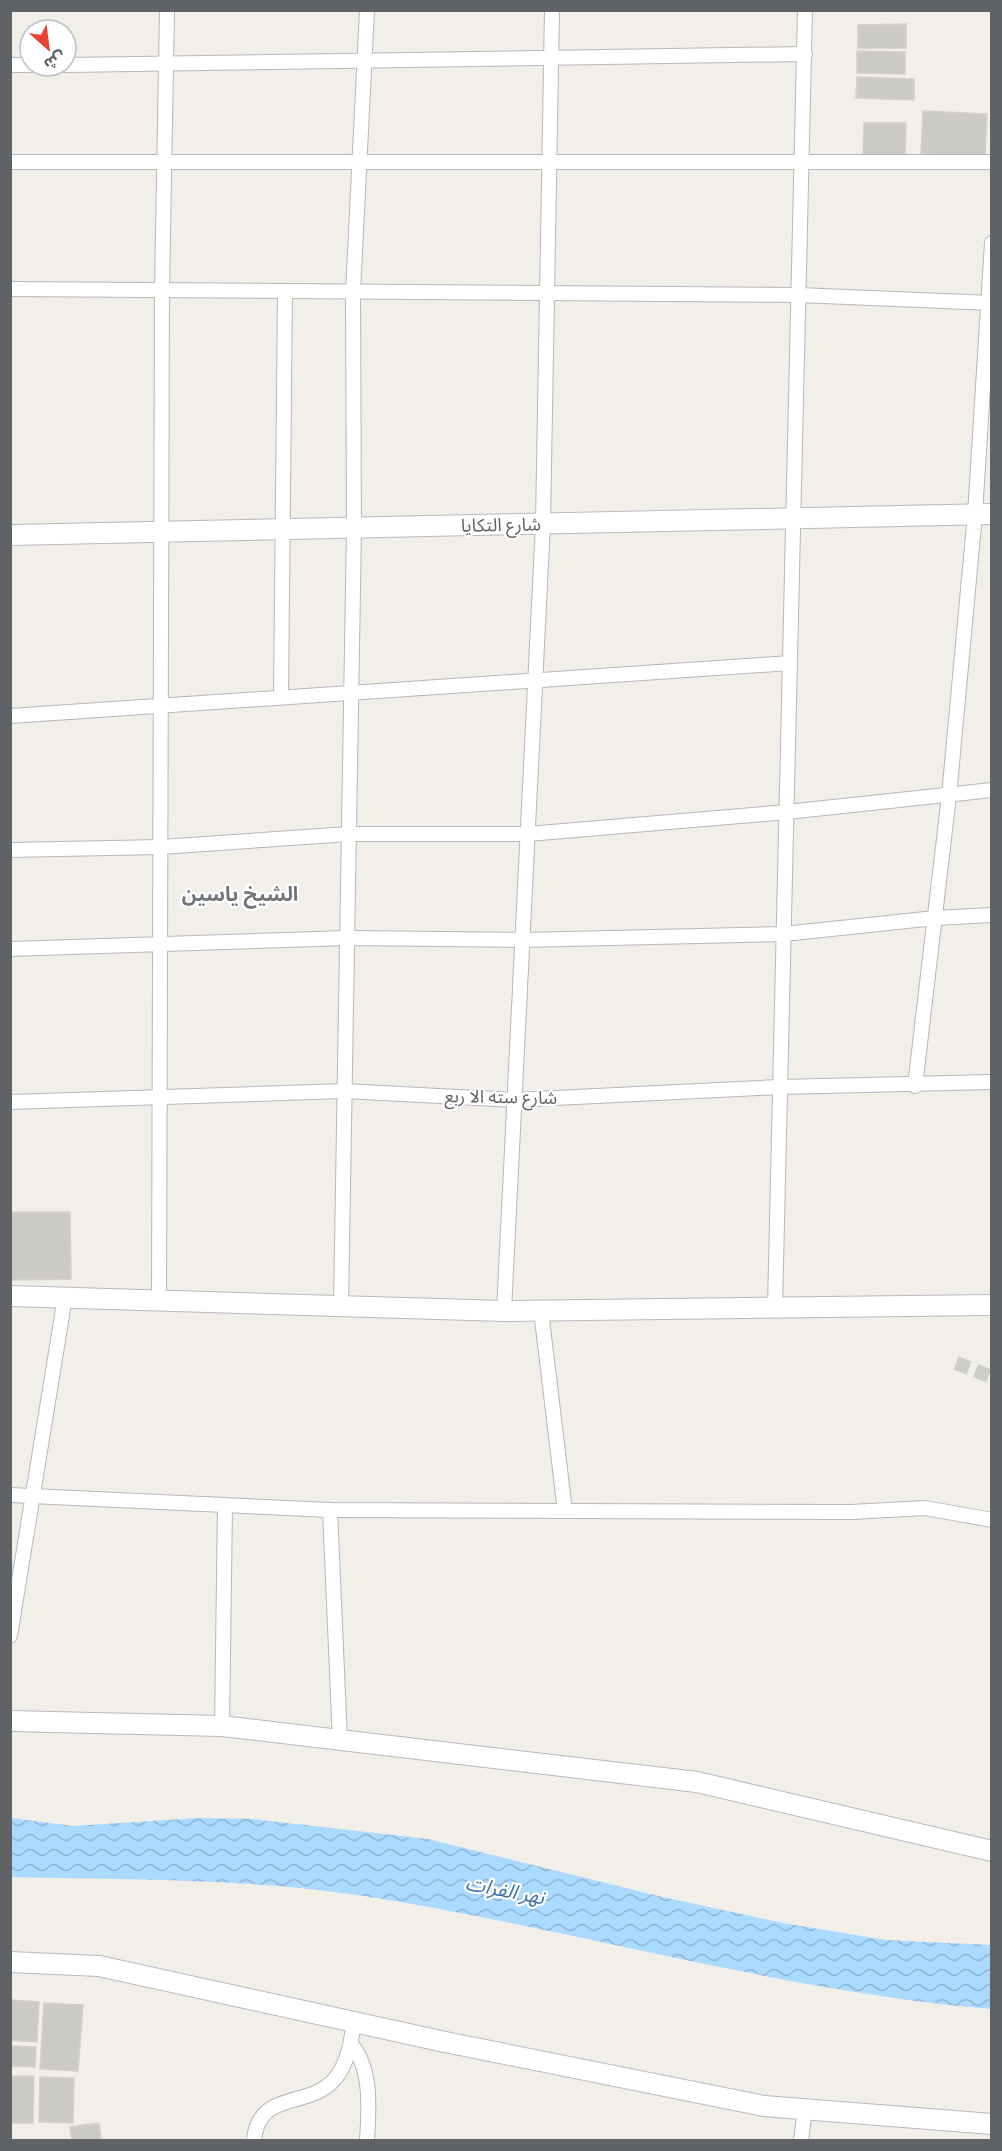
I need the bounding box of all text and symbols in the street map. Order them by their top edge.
north arrow [18,18,78,78]
text: ش [41,47,69,74]
street label: شارع التكايا [461,513,541,540]
district label: الشيخ ياسين [182,883,298,909]
street label: شارع سته الا ربع [444,1085,558,1112]
water label: نهر الفرات [464,1872,548,1910]

